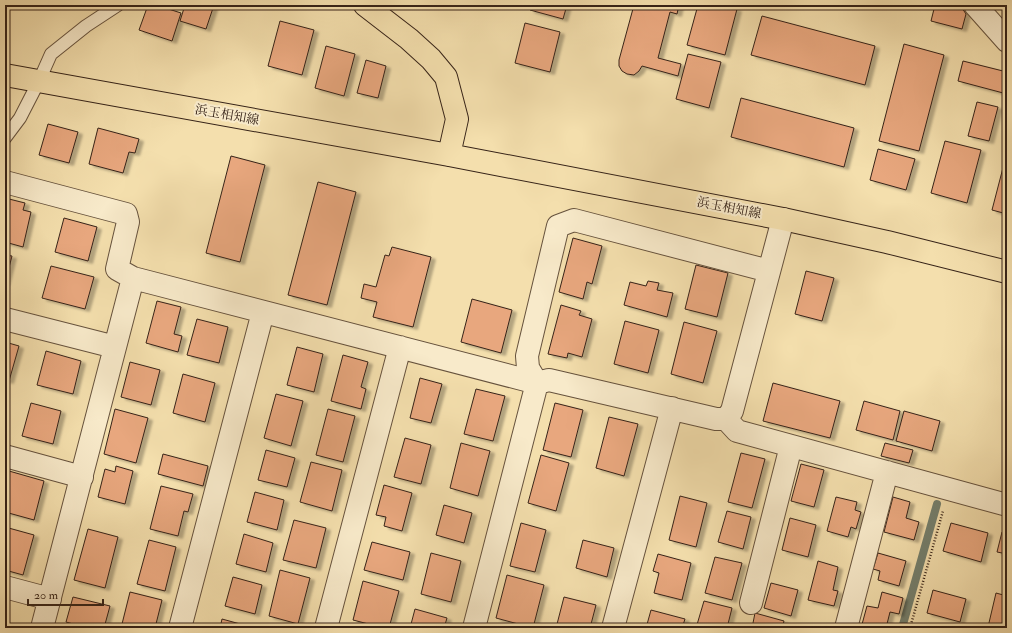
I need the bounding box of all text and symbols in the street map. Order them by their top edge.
street label: 浜玉相知線 [194,101,260,129]
street label: 浜玉相知線 [696,194,762,222]
scale bar [28,581,103,607]
text: 20 m [34,588,59,603]

